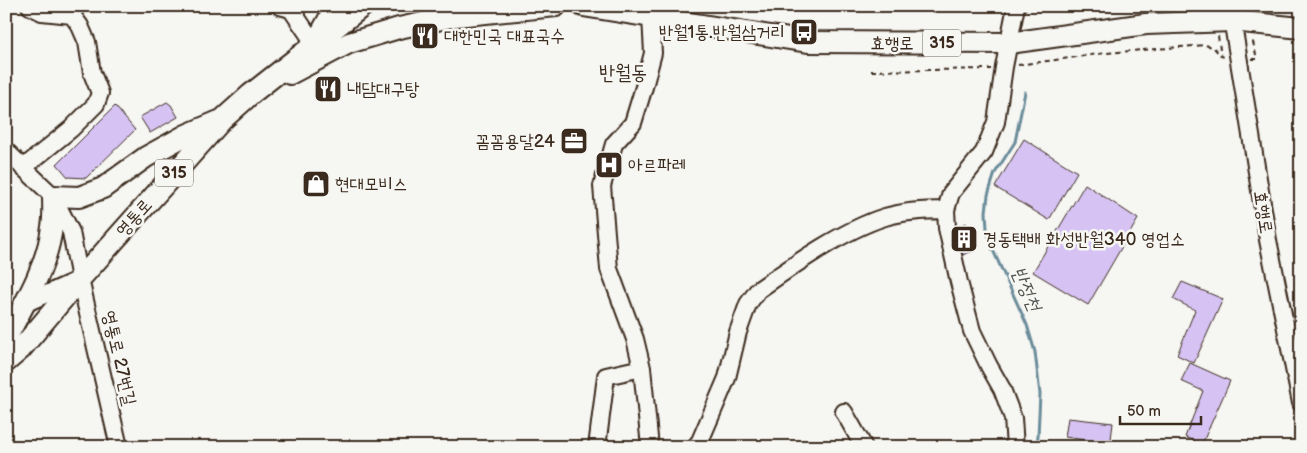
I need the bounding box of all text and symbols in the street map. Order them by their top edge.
bus stop icon: 반월1통.반월삼거리 [789,17,819,47]
restaurant icon: 대한민국 대표국수 [410,21,440,51]
place label: 반월1통.반월삼거리 [659,22,785,43]
place label: 대한민국 대표국수 [444,26,565,47]
road number: 315 [923,29,961,56]
street label: 효행로 [870,33,914,54]
district label: 반월동 [599,61,647,85]
restaurant icon: 내담대구탕 [313,74,343,104]
place label: 내담대구탕 [347,79,420,100]
office icon: 꼼꼼용달24 [559,126,589,156]
place label: 꼼꼼용달24 [476,131,555,152]
hospital icon: 아르파레 [594,150,624,180]
place label: 아르파레 [628,155,686,176]
road number: 315 [155,160,193,187]
shop icon: 현대모비스 [301,169,331,199]
place label: 현대모비스 [335,174,407,195]
street label: 효행로 [1249,189,1277,235]
street label: 영통로 [112,195,156,241]
building icon: 경동택배 화성반월340 영업소 [949,224,979,254]
place label: 경동택배 화성반월340 영업소 [983,229,1185,250]
water label: 반정천 [1006,263,1047,316]
street label: 영통로 27번길 [98,309,140,408]
scale bar [1120,393,1201,425]
text: 50 m [1127,402,1161,421]

